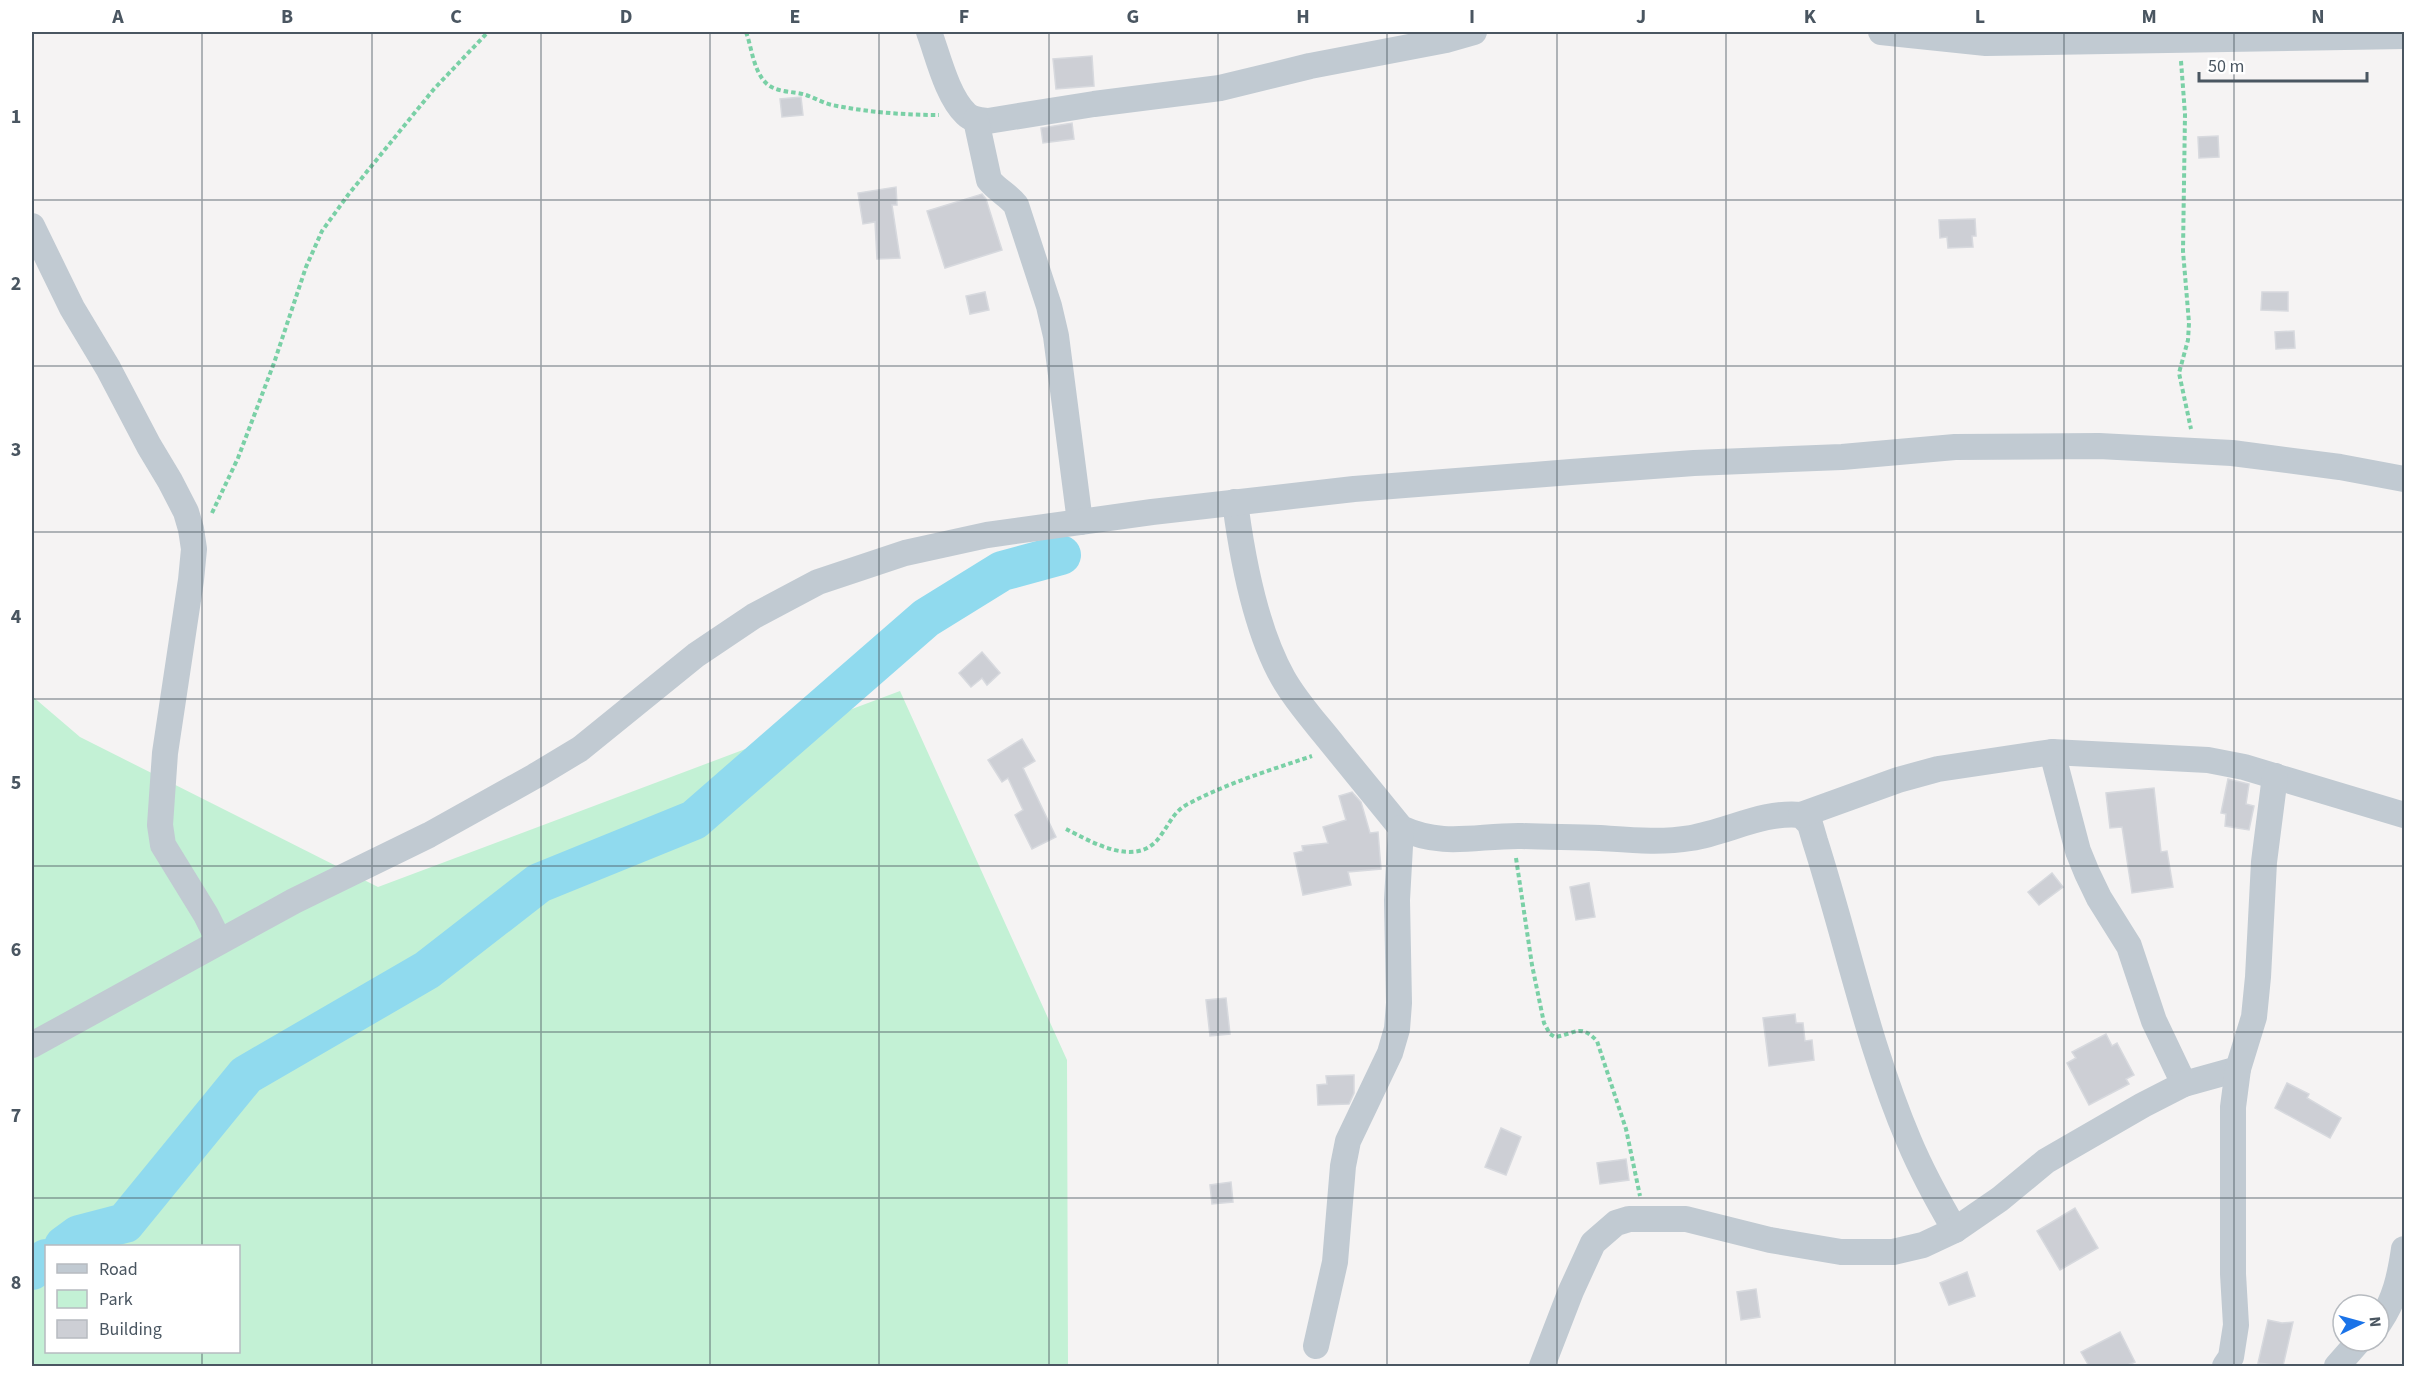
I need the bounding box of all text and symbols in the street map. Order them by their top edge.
text: A [111,3,124,31]
text: B [281,3,293,31]
text: C [450,3,462,31]
text: D [620,3,632,31]
text: E [790,3,800,31]
text: F [959,3,969,31]
text: G [1127,3,1139,31]
text: H [1296,3,1310,31]
text: I [1469,3,1475,31]
text: J [1636,3,1646,31]
text: K [1804,3,1817,31]
text: L [1975,3,1985,31]
text: M [2141,3,2157,31]
text: N [2311,3,2325,31]
scale bar [2199,45,2367,83]
text: 50 m [2208,54,2244,79]
text: 1 [11,103,21,131]
text: 2 [11,270,21,298]
text: 3 [11,436,21,464]
text: 4 [11,603,22,631]
text: 5 [11,769,21,797]
text: 6 [11,936,21,964]
text: 7 [11,1102,21,1130]
legend [45,1245,240,1353]
text: Road [99,1257,138,1282]
text: 8 [11,1269,21,1297]
text: Park [99,1287,133,1312]
north arrow [2331,1293,2391,1353]
text: N [2364,1316,2386,1328]
text: Building [99,1317,162,1342]

